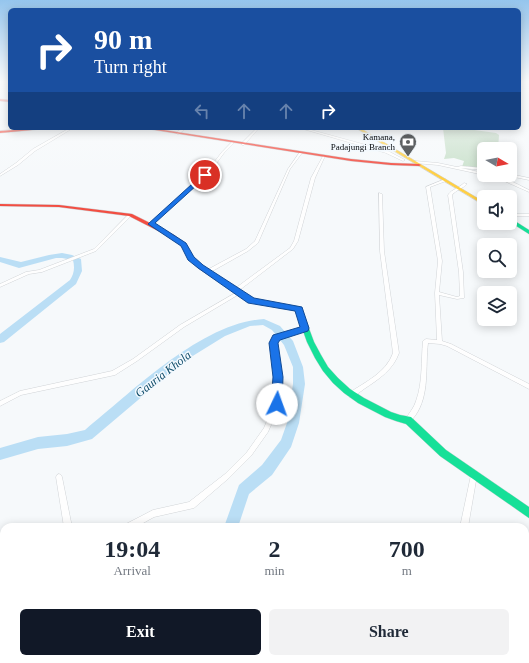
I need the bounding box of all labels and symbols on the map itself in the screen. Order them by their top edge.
place label: Kamana, Padajungi Branch [331,132,395,152]
bank icon: Kamana, Padajungi Branch [398,132,418,157]
north arrow [477,142,517,182]
pin [188,158,222,192]
water label: Gauria Khola [132,348,194,400]
position arrow [256,383,298,425]

